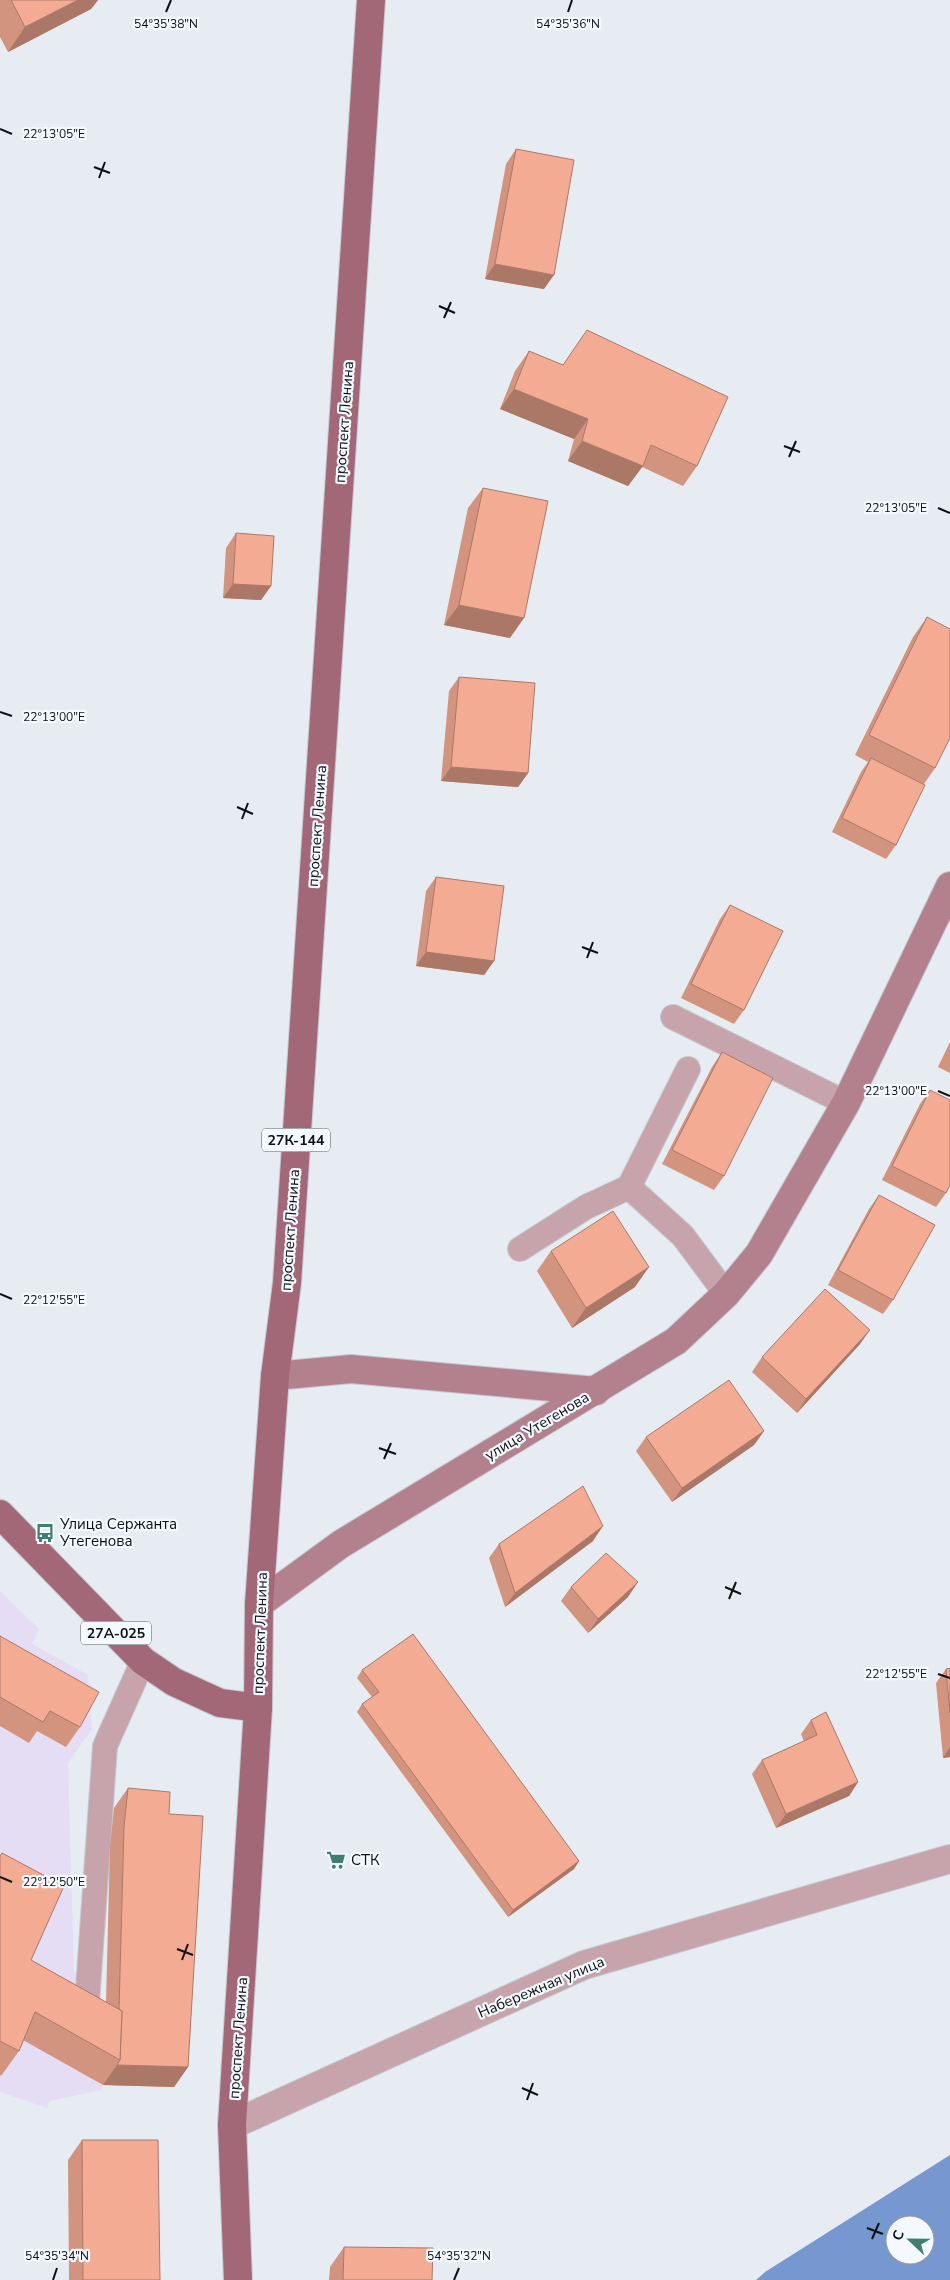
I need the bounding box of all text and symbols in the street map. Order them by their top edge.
text: 54°35'38"N [134,16,198,32]
text: 54°35'36"N [536,16,600,32]
text: 22°13'05"E [23,126,85,142]
street label: проспект Ленина [330,360,358,484]
text: 22°13'05"E [865,500,927,516]
text: 22°13'00"E [23,709,85,725]
street label: проспект Ленина [303,764,331,888]
text: 22°13'00"E [865,1083,927,1099]
road number: 27К-144 [262,1128,330,1152]
street label: проспект Ленина [276,1168,304,1292]
text: 22°12'55"E [23,1292,85,1308]
street label: улица Утегенова [481,1387,593,1465]
place label: Улица Сержанта Утегенова [59,1514,177,1551]
bus stop icon: Улица Сержанта Утегенова [34,1522,56,1544]
street label: проспект Ленина [248,1572,272,1694]
road number: 27А-025 [81,1622,151,1645]
text: 22°12'55"E [865,1666,927,1682]
supermarket icon: СТК [325,1849,347,1871]
place label: СТК [351,1850,380,1870]
text: 22°12'50"E [23,1874,85,1890]
street label: Набережная улица [475,1951,607,2023]
street label: проспект Ленина [224,1976,252,2100]
north arrow [885,2215,935,2265]
text: С [888,2227,909,2243]
text: 54°35'34"N [25,2248,89,2264]
text: 54°35'32"N [427,2248,491,2264]

